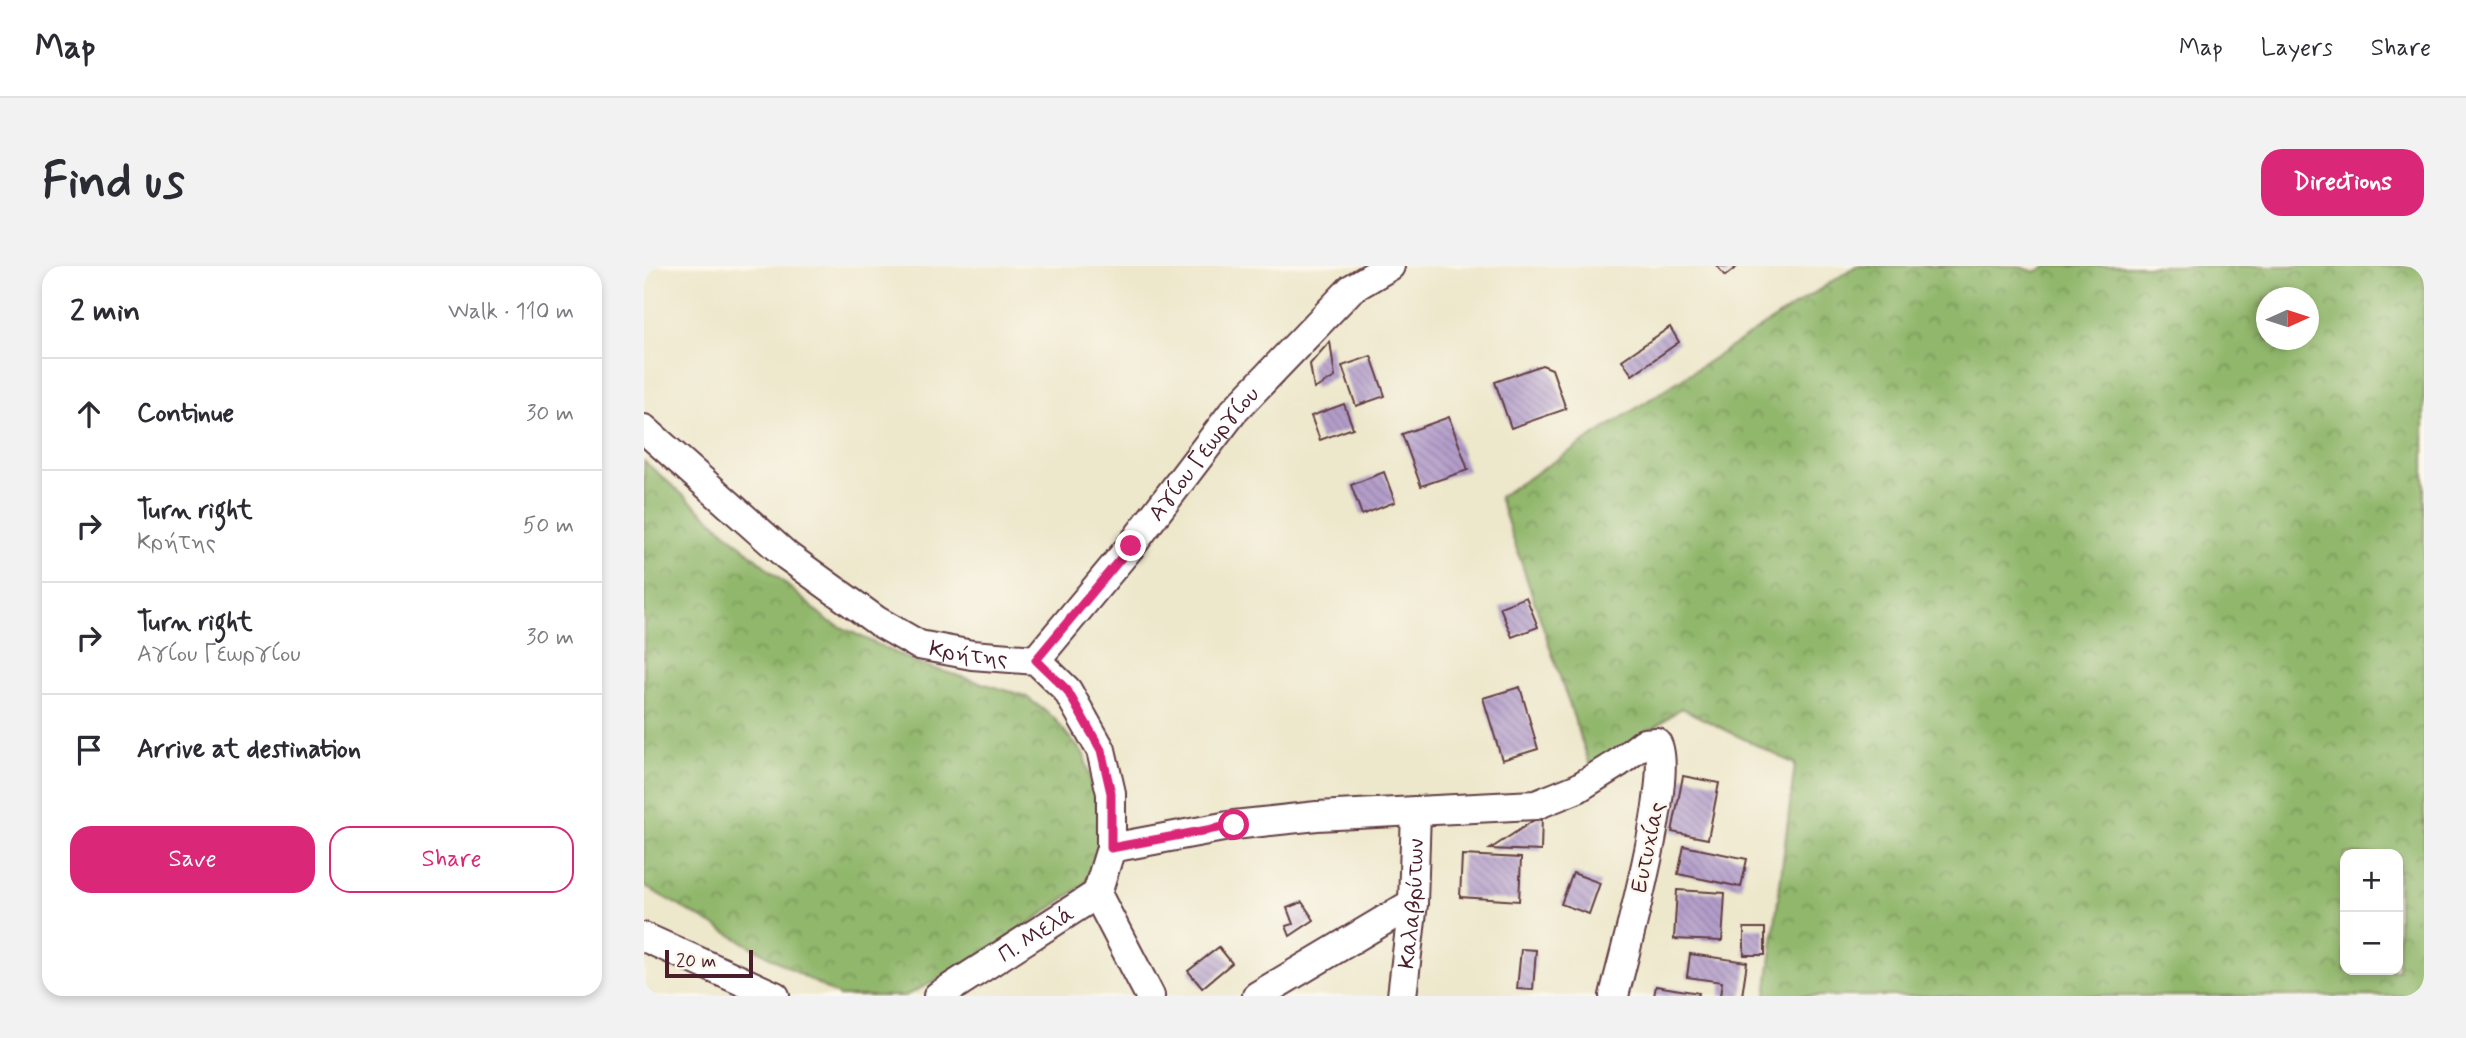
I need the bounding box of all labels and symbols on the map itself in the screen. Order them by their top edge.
north arrow [2256,287,2319,350]
street label: Αγίου Γεωργίου [1142,381,1267,528]
route end [1115,530,1146,561]
street label: Κρήτης [927,634,1009,675]
street label: Ευτυχίας [1625,799,1673,896]
route start [1218,809,1249,840]
street label: Καλαβρύτων [1392,838,1432,971]
street label: Π. Μελά [993,900,1081,971]
scale bar [665,947,752,979]

